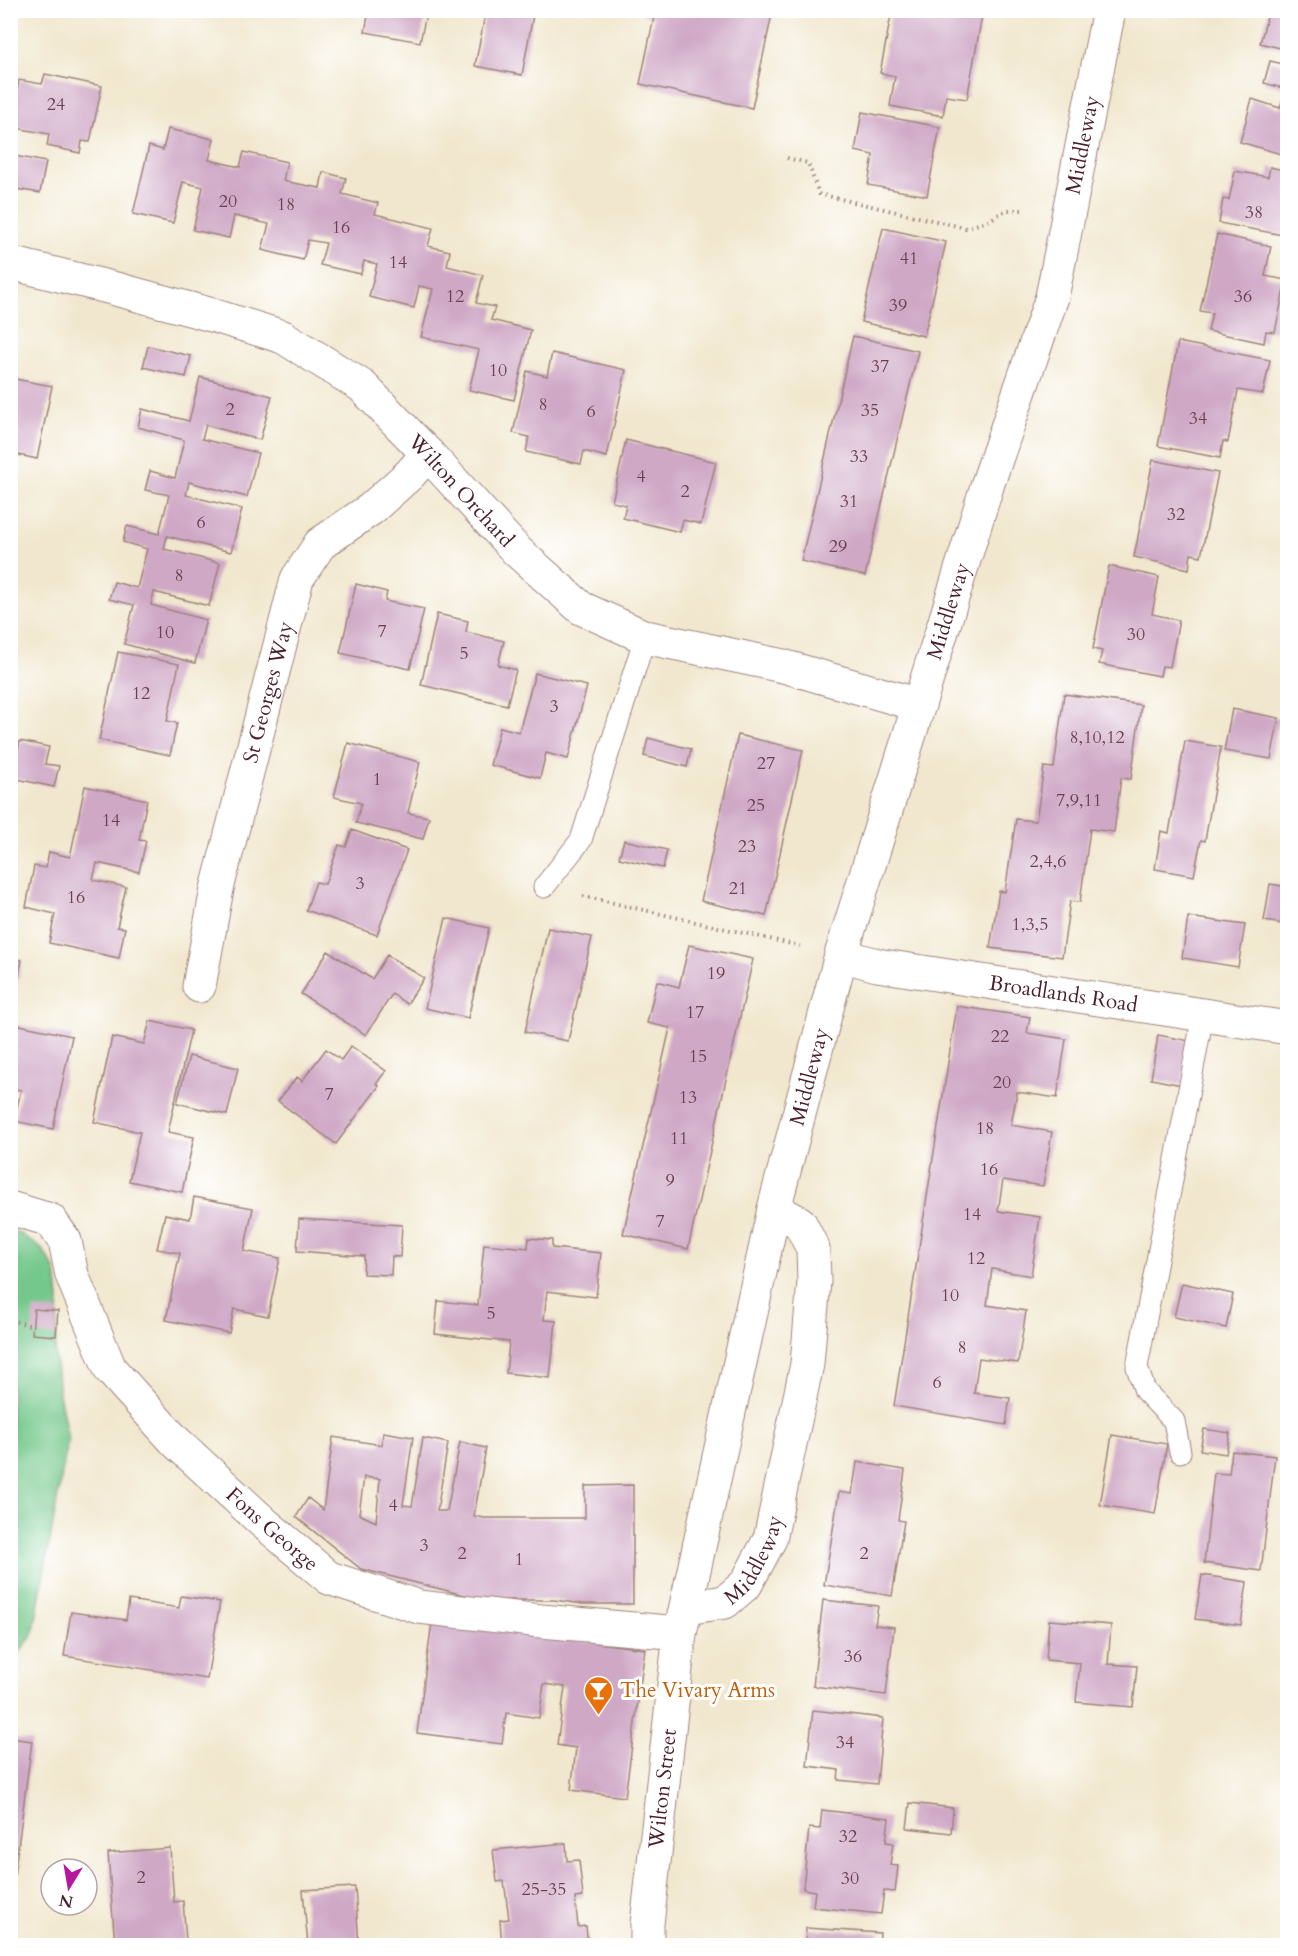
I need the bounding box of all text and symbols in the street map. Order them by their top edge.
house number: 24 [47,92,65,117]
street label: Middleway [1059,93,1107,197]
house number: 20 [219,189,237,214]
house number: 18 [277,192,295,217]
house number: 38 [1245,200,1263,225]
house number: 16 [332,215,350,240]
house number: 41 [900,246,918,271]
house number: 14 [389,250,407,275]
house number: 12 [446,284,464,309]
house number: 36 [1234,284,1252,309]
house number: 39 [889,293,907,318]
house number: 37 [871,354,889,379]
house number: 10 [489,358,507,383]
house number: 8 [538,392,548,417]
house number: 2 [225,397,235,422]
house number: 35 [861,398,879,423]
house number: 6 [586,399,596,424]
house number: 34 [1189,406,1207,431]
street label: Wilton Orchard [400,427,521,554]
house number: 33 [850,444,868,469]
house number: 4 [636,464,646,489]
house number: 2 [680,479,690,504]
house number: 31 [840,489,858,514]
house number: 32 [1167,502,1185,527]
house number: 6 [196,510,206,535]
house number: 29 [829,534,847,559]
street label: Middleway [920,559,977,663]
house number: 8 [174,563,184,588]
street label: St Georges Way [236,618,301,766]
house number: 7 [377,619,387,644]
house number: 10 [156,620,174,645]
house number: 30 [1127,622,1145,647]
house number: 5 [459,641,469,666]
house number: 12 [132,681,150,706]
house number: 3 [549,694,559,719]
house number: 8,10,12 [1069,725,1125,750]
house number: 27 [757,751,775,776]
house number: 1 [372,767,382,792]
house number: 7,9,11 [1056,788,1102,813]
house number: 25 [747,793,765,818]
house number: 14 [102,808,120,833]
house number: 23 [738,834,756,859]
house number: 2,4,6 [1030,849,1066,874]
house number: 3 [355,871,365,896]
house number: 21 [729,876,747,901]
house number: 16 [67,885,85,910]
house number: 1,3,5 [1012,912,1048,937]
house number: 19 [707,961,725,986]
street label: Broadlands Road [987,968,1140,1020]
house number: 17 [686,1000,704,1025]
house number: 22 [991,1024,1009,1049]
street label: Middleway [783,1025,836,1129]
house number: 15 [689,1044,707,1069]
house number: 20 [993,1070,1011,1095]
house number: 7 [324,1082,334,1107]
house number: 13 [679,1085,697,1110]
house number: 18 [976,1116,994,1141]
house number: 11 [670,1126,688,1151]
house number: 16 [980,1157,998,1182]
house number: 9 [665,1168,675,1193]
house number: 14 [963,1202,981,1227]
house number: 7 [655,1209,665,1234]
house number: 12 [967,1246,985,1271]
house number: 10 [941,1283,959,1308]
house number: 5 [486,1301,496,1326]
house number: 8 [957,1335,967,1360]
house number: 6 [932,1370,942,1395]
street label: Fons George [219,1481,325,1578]
house number: 4 [388,1493,398,1518]
street label: Middleway [718,1513,790,1612]
house number: 3 [419,1533,429,1558]
house number: 2 [457,1541,467,1566]
house number: 2 [859,1541,869,1566]
house number: 1 [514,1547,524,1572]
house number: 36 [844,1644,862,1669]
bar icon: The Vivary Arms [583,1674,615,1716]
place label: The Vivary Arms [620,1676,775,1705]
street label: Wilton Street [642,1727,684,1851]
house number: 34 [836,1730,854,1755]
house number: 32 [839,1824,857,1849]
north arrow [39,1857,99,1917]
house number: 2 [136,1865,146,1890]
house number: 30 [841,1866,859,1891]
house number: 25-35 [522,1877,566,1902]
text: N [57,1889,75,1913]

